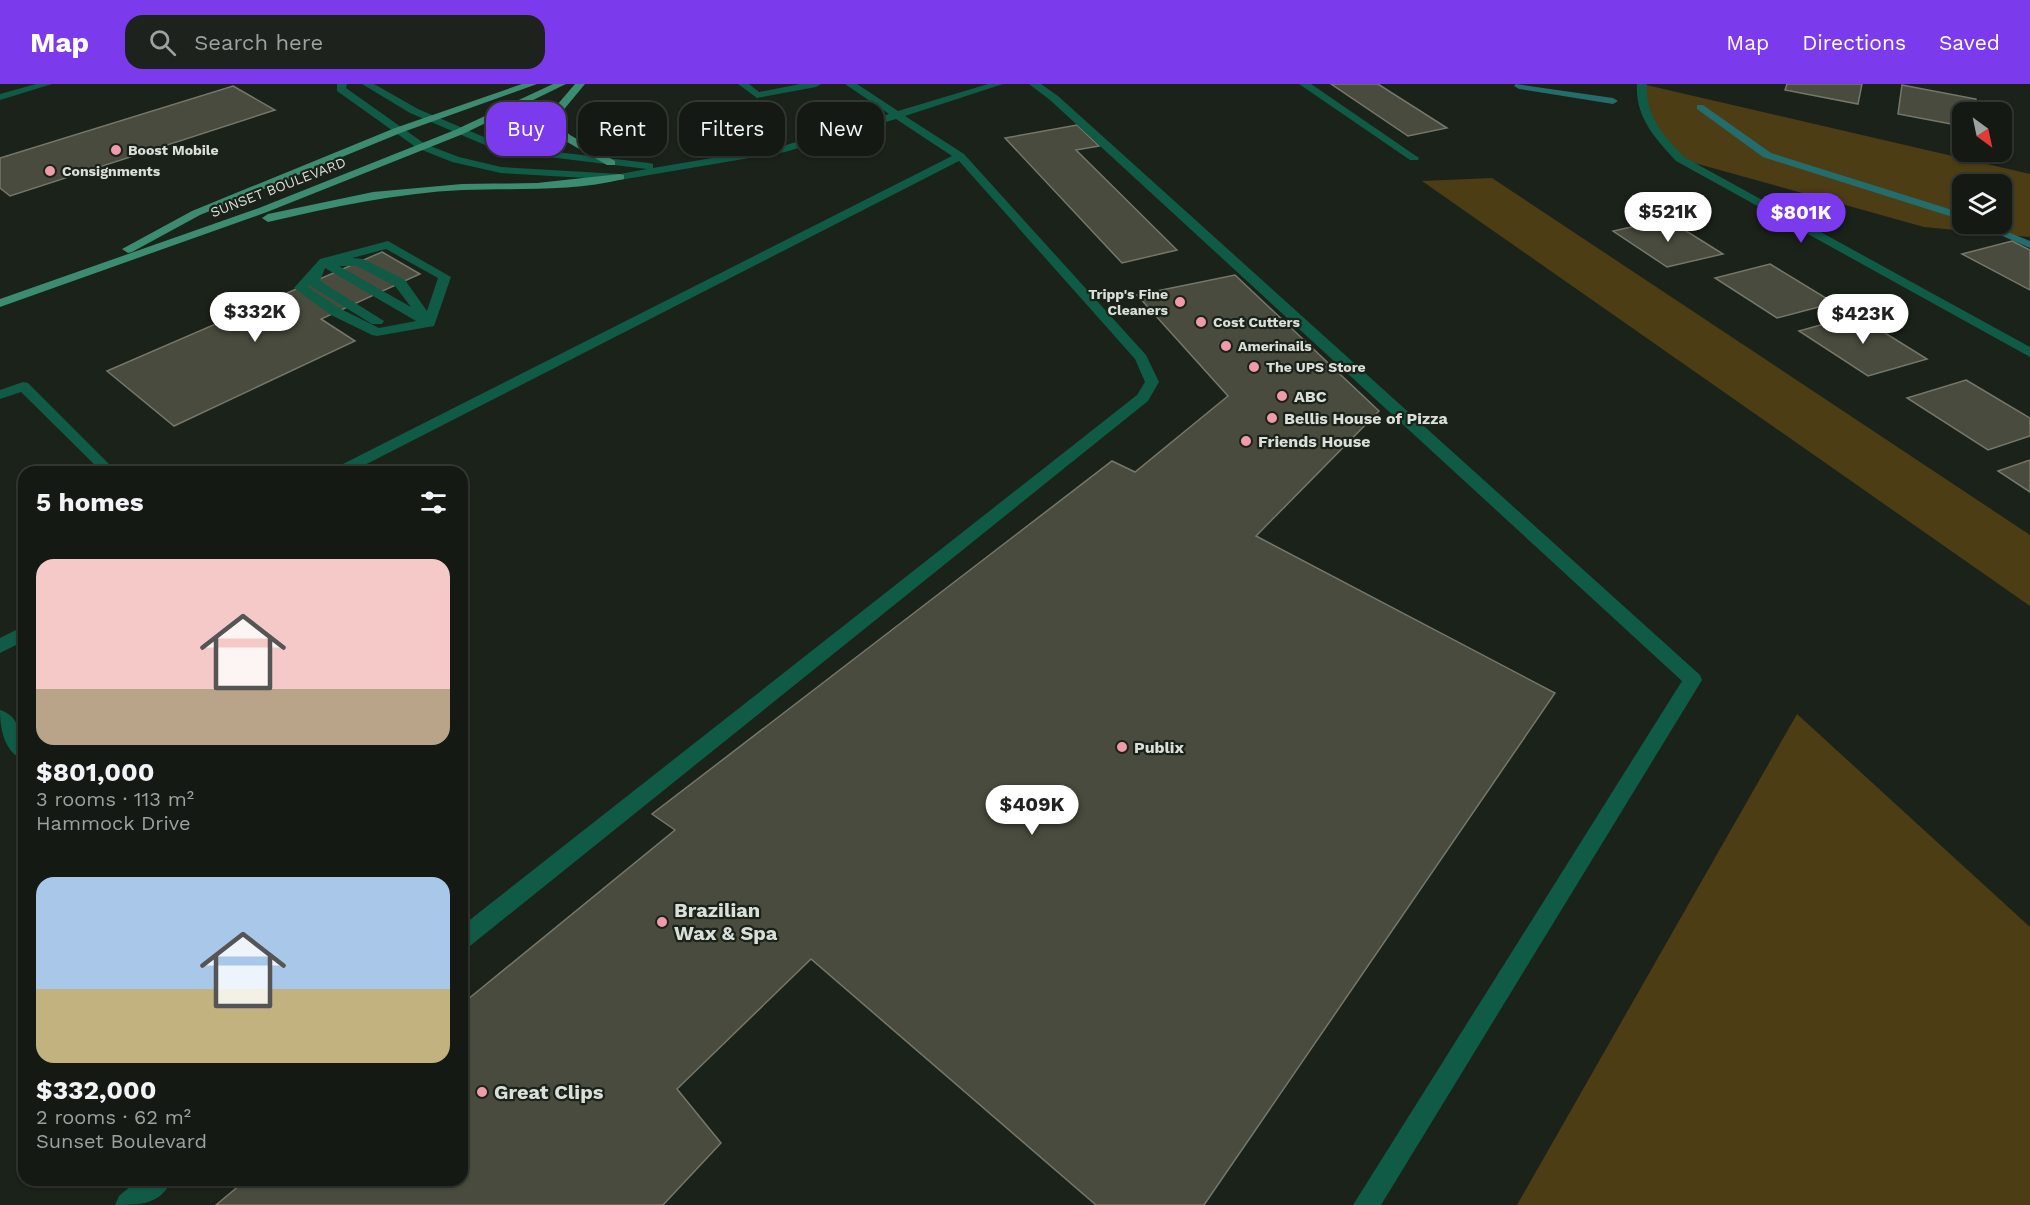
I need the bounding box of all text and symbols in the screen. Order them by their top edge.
search box [125,15,545,69]
text: Map [30,26,89,59]
icon: search [146,26,179,59]
text: Search here [194,30,323,55]
text: Map [1726,30,1769,55]
text: Directions [1802,30,1906,55]
text: Saved [1939,30,2000,55]
chip: Buy [486,102,566,156]
chip: Rent [578,102,667,156]
chip: Filters [679,102,785,156]
chip: New [797,102,884,156]
north arrow [1952,102,2012,162]
map controls [1952,102,2012,234]
place label: Boost Mobile [128,142,219,158]
marker: Boost Mobile [109,143,123,157]
street label: SUNSET BOULEVARD [208,154,348,220]
place label: Consignments [62,163,161,179]
marker: Consignments [43,164,57,178]
button: layers [1952,174,2012,234]
pin: $521K [1626,192,1710,243]
pin: $801K [1759,193,1843,244]
text: $521K [1639,199,1697,223]
text: $801K [1771,200,1831,224]
place label: Tripp's Fine Cleaners [1088,286,1169,318]
pin: $332K [213,292,297,343]
pin: $423K [1821,294,1905,345]
marker: Tripp's Fine Cleaners [1173,295,1187,309]
text: $332K [224,299,286,323]
text: $423K [1831,301,1895,325]
place label: Cost Cutters [1213,314,1300,330]
marker: Cost Cutters [1194,315,1208,329]
place label: Amerinails [1238,338,1312,354]
marker: Amerinails [1219,339,1233,353]
place label: The UPS Store [1266,359,1366,375]
marker: The UPS Store [1247,360,1261,374]
place label: ABC [1294,387,1327,406]
marker: ABC [1275,389,1289,403]
place label: Bellis House of Pizza [1284,409,1448,428]
marker: Bellis House of Pizza [1265,411,1279,425]
place label: Friends House [1258,432,1370,451]
marker: Friends House [1239,434,1253,448]
icon: filters [417,486,450,519]
text: 5 homes [36,487,144,517]
icon: home [189,598,297,706]
place label: Publix [1134,738,1185,757]
marker: Publix [1115,740,1129,754]
text: $801,000 [36,757,154,787]
pin: $409K [990,785,1074,836]
text: 3 rooms · 113 m² [36,787,194,811]
text: $409K [1000,792,1064,816]
text: Hammock Drive [36,811,191,835]
place label: Brazilian Wax & Spa [674,898,778,945]
marker: Brazilian Wax & Spa [655,915,669,929]
icon: home [189,916,297,1024]
text: $332,000 [36,1075,157,1105]
place label: Great Clips [494,1080,604,1104]
marker: Great Clips [475,1085,489,1099]
text: 2 rooms · 62 m² [36,1105,191,1129]
text: Sunset Boulevard [36,1129,207,1153]

